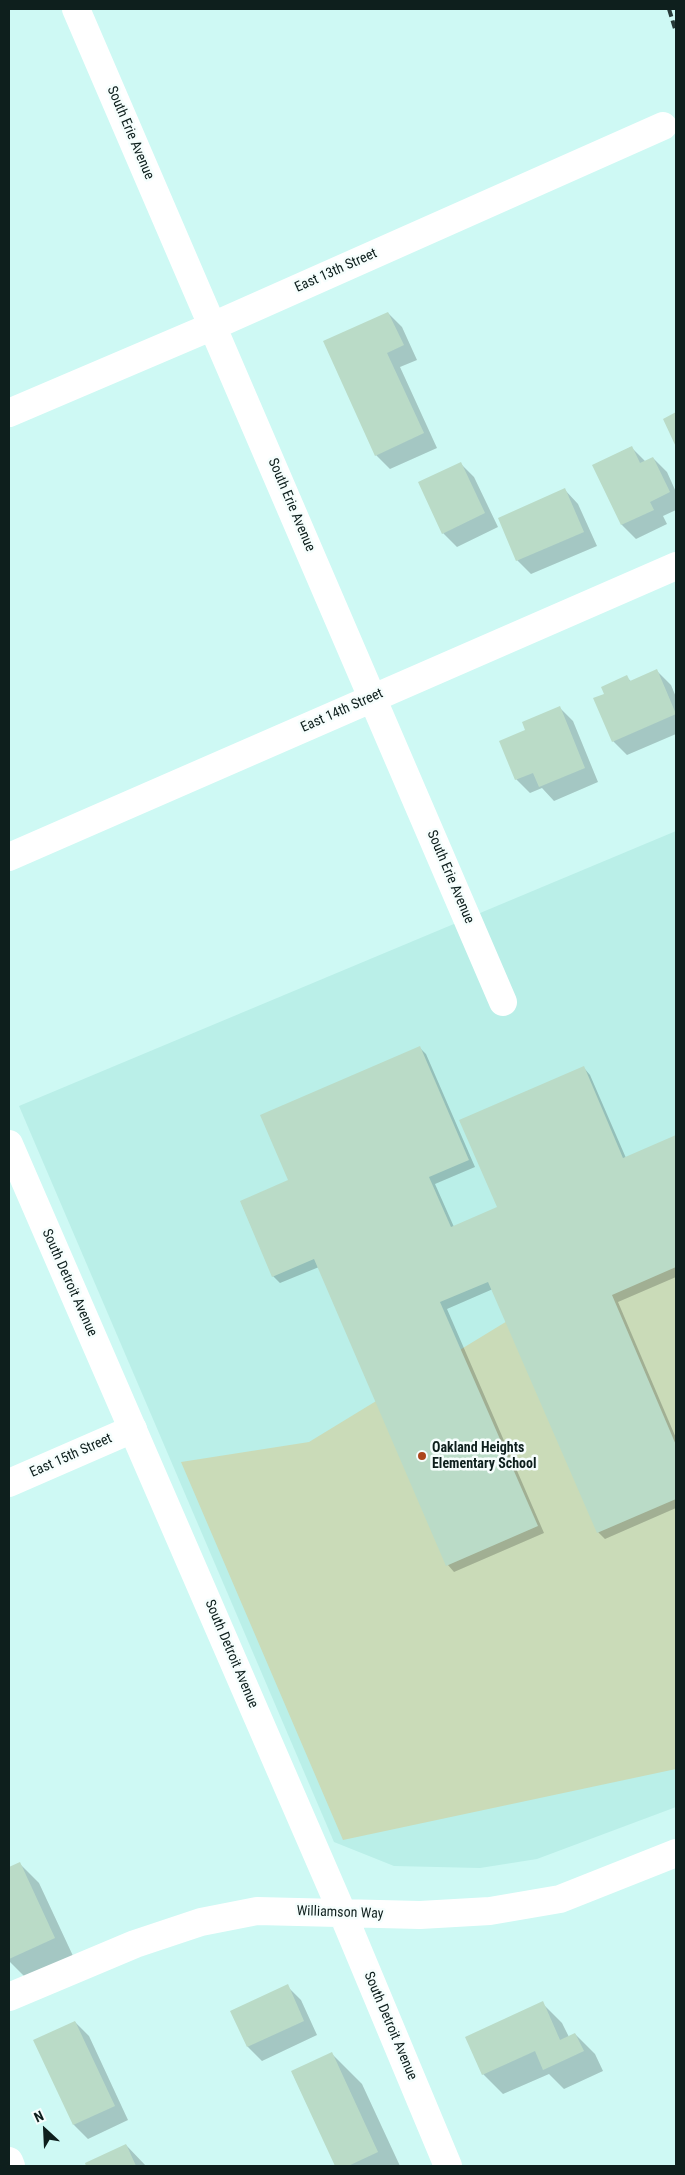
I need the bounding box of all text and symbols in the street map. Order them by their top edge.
street label: South Erie Avenue [103,84,157,182]
street label: East 13th Street [292,245,380,297]
street label: South Erie Avenue [264,456,318,554]
street label: East 14th Street [298,685,386,737]
street label: South Erie Avenue [423,828,477,926]
street label: South Detroit Avenue [38,1227,100,1339]
street label: East 15th Street [27,1430,115,1482]
place label: Oakland Heights Elementary School [432,1440,537,1472]
marker: Oakland Heights Elementary School [416,1450,428,1462]
street label: South Detroit Avenue [201,1597,261,1711]
street label: Williamson Way [296,1903,384,1923]
street label: South Detroit Avenue [360,1969,420,2083]
north arrow [20,2105,70,2155]
text: N [31,2107,46,2125]

